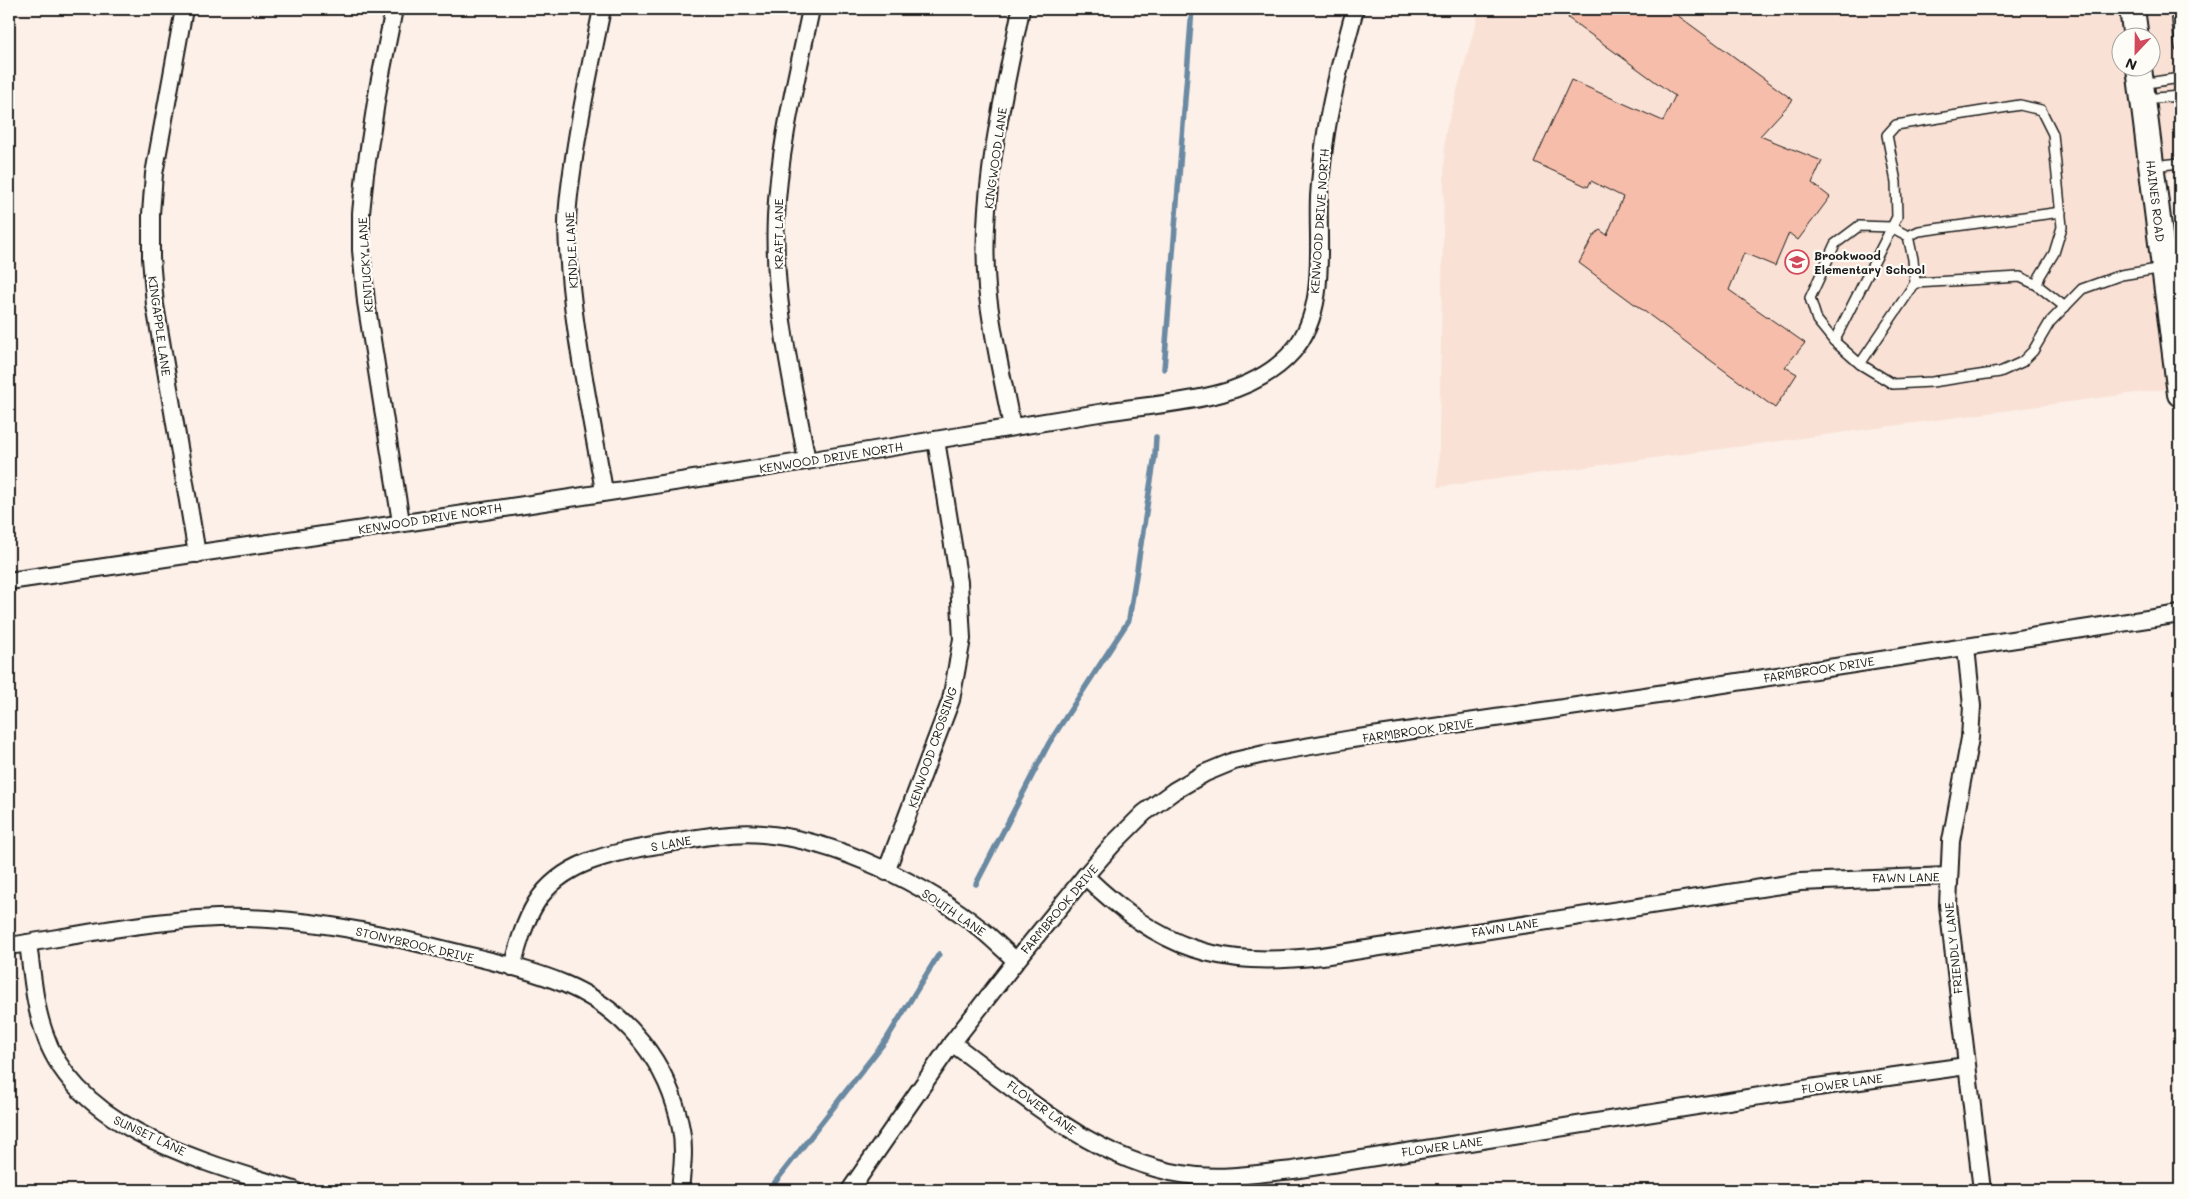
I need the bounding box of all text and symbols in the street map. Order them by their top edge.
north arrow [2112,28,2162,78]
text: N [2122,54,2139,75]
street label: KINGWOOD LANE [980,106,1010,210]
street label: KENWOOD DRIVE NORTH [1306,148,1332,294]
street label: HAINES ROAD [2143,159,2169,243]
street label: KRAFT LANE [770,198,786,269]
street label: KINDLE LANE [561,211,581,289]
street label: KENTUCKY LANE [354,217,376,313]
place label: Brookwood Elementary School [1814,247,1925,277]
school or university icon: Brookwood Elementary School [1784,249,1810,275]
street label: KINGAPPLE LANE [145,275,175,377]
street label: KENWOOD DRIVE NORTH [758,438,904,476]
street label: KENWOOD DRIVE NORTH [357,499,503,537]
street label: FARMBROOK DRIVE [1762,652,1876,686]
street label: KENWOOD CROSSING [904,684,960,810]
street label: FARMBROOK DRIVE [1361,714,1475,746]
street label: S LANE [649,832,693,854]
street label: FARMBROOK DRIVE [1017,861,1101,957]
street label: FAWN LANE [1872,868,1940,886]
street label: SOUTH LANE [919,885,989,939]
street label: FRIENDLY LANE [1940,901,1966,995]
street label: FAWN LANE [1471,914,1540,940]
street label: STONYBROOK DRIVE [354,923,476,965]
street label: FLOWER LANE [1800,1069,1884,1097]
street label: FLOWER LANE [1004,1076,1080,1138]
street label: SUNSET LANE [111,1111,189,1159]
street label: FLOWER LANE [1400,1132,1484,1160]

